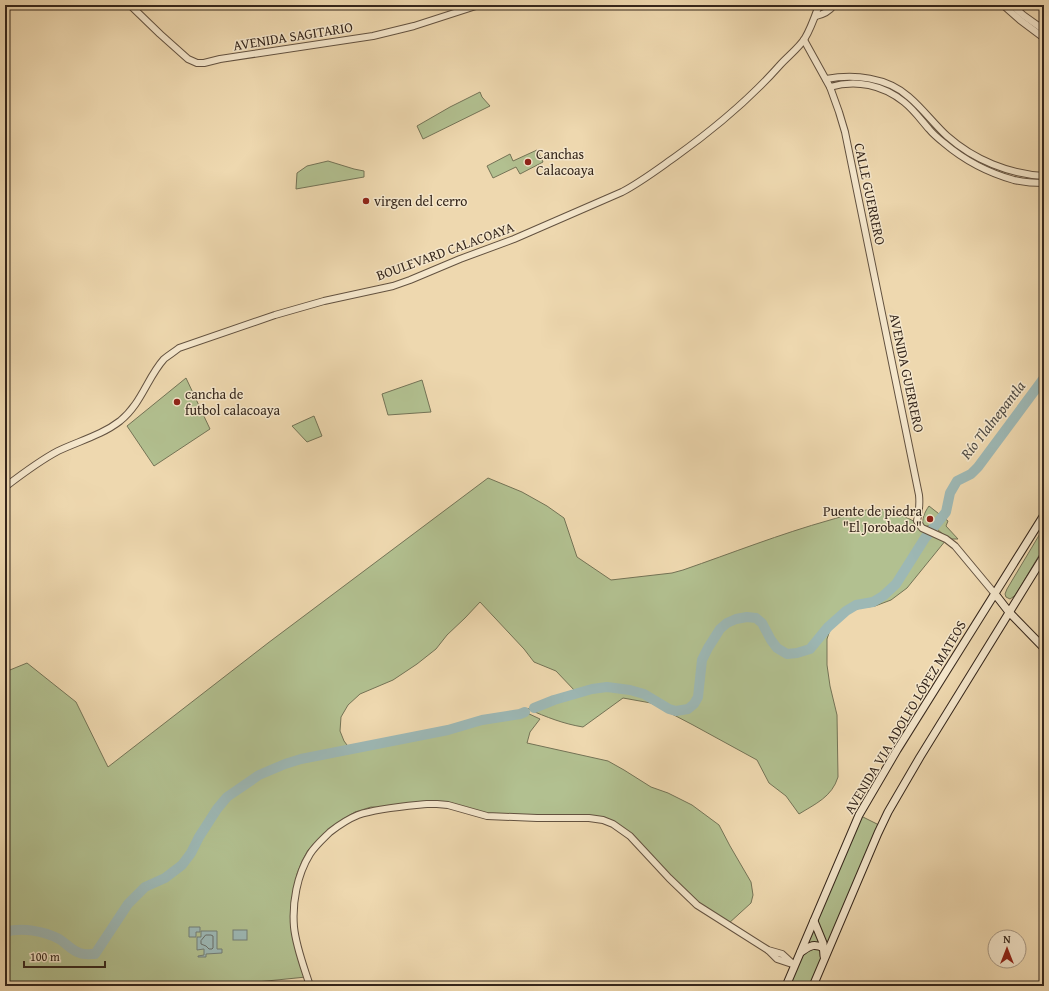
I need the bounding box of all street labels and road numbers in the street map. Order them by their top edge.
street label: AVENIDA SAGITARIO [232,17,354,55]
street label: CALLE GUERRERO [849,141,891,247]
street label: BOULEVARD CALACOAYA [373,217,517,285]
street label: AVENIDA GUERRERO [885,312,929,434]
street label: AVENIDA VIA ADOLFO LÓPEZ MATEOS [839,616,971,818]

